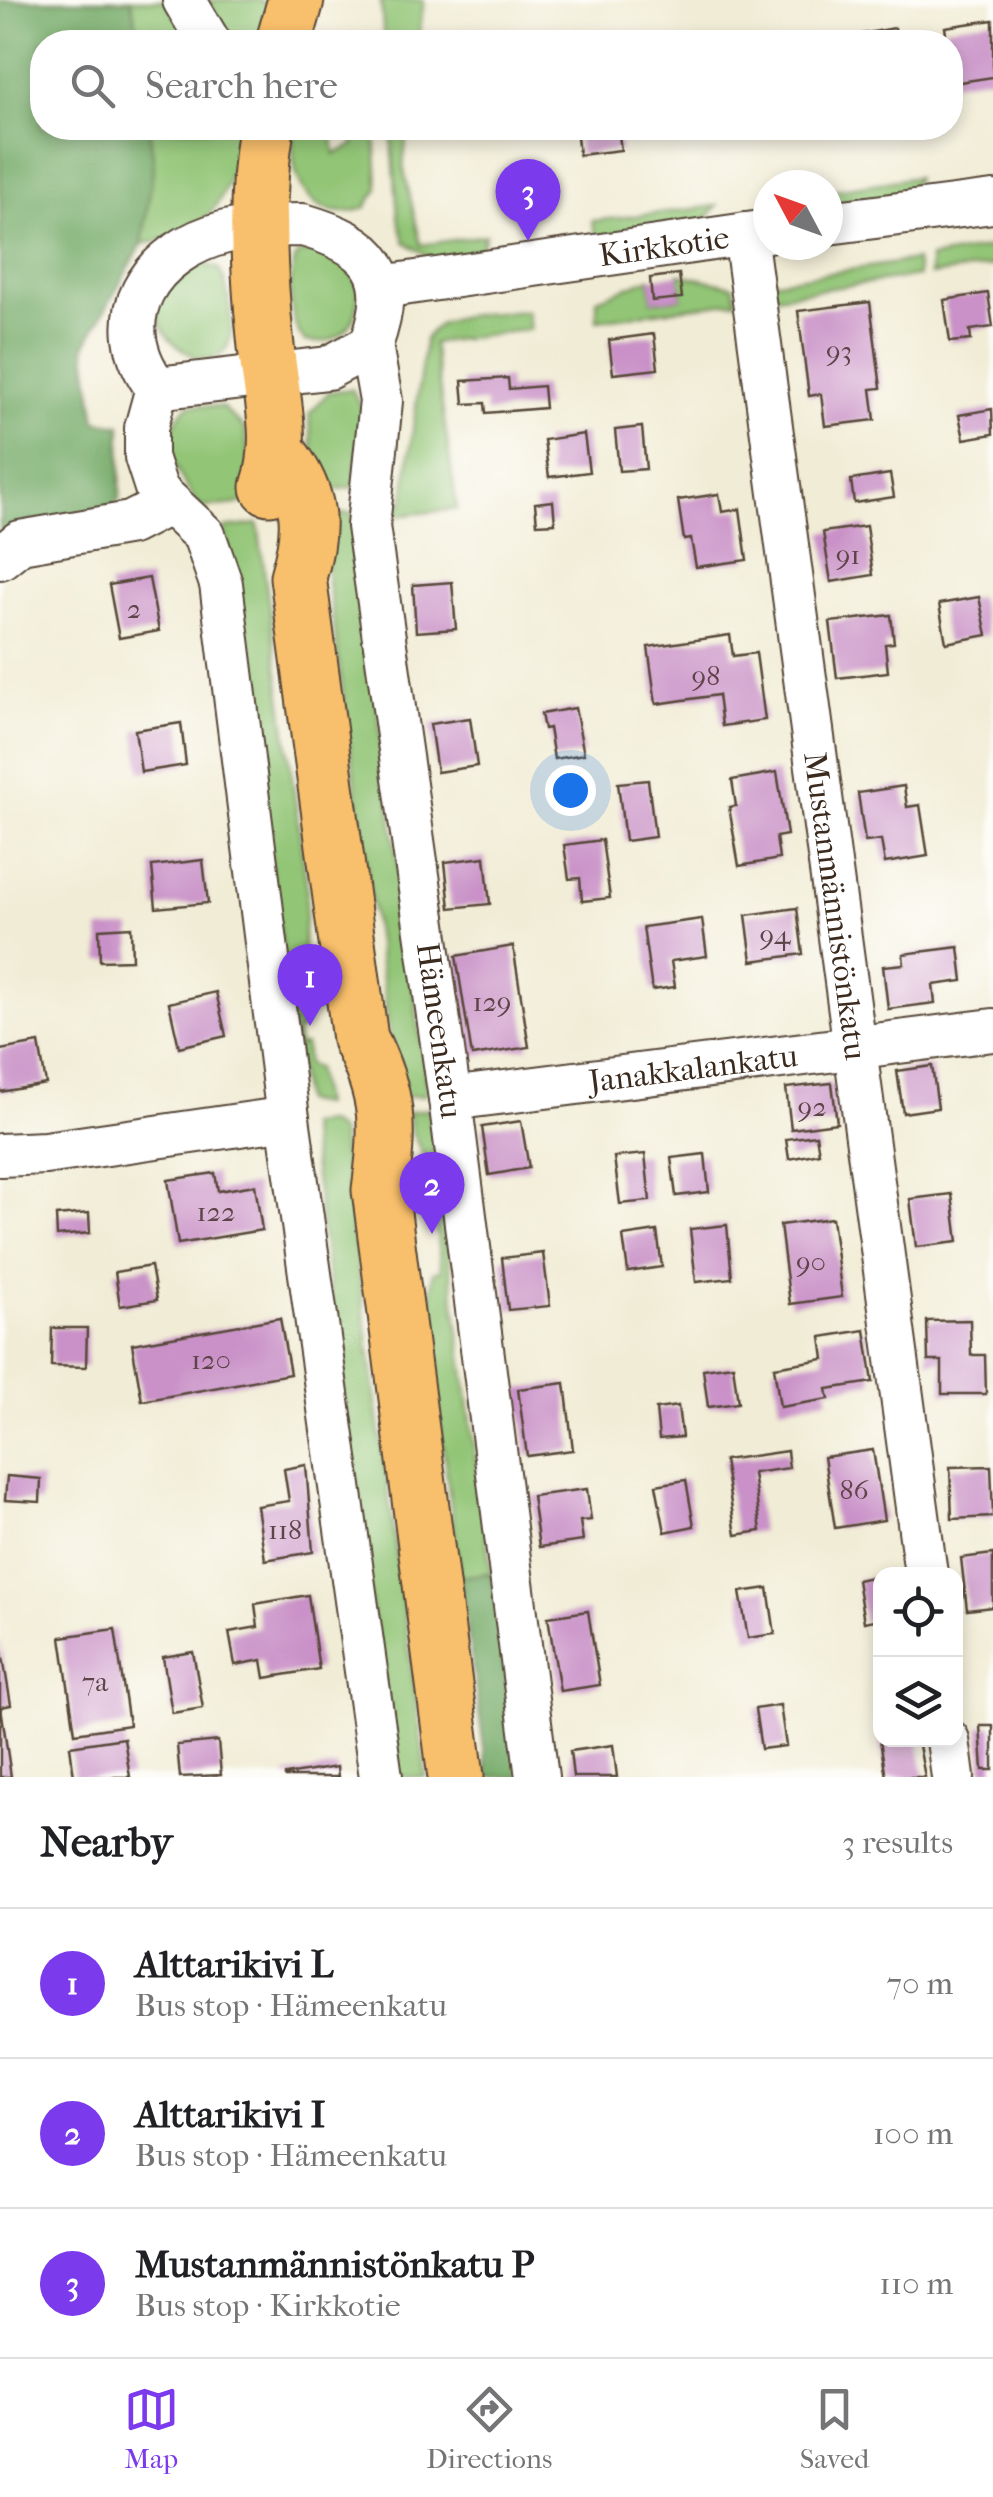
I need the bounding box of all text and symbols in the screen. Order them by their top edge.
search box [30,30,963,140]
icon: search [65,58,120,113]
text: Search here [145,63,338,108]
pin: 3 [496,158,560,241]
north arrow [753,170,843,260]
street label: Kirkkotie [597,218,732,274]
house number: 93 [826,334,852,367]
house number: 91 [836,538,860,571]
house number: 2 [127,592,141,625]
house number: 98 [692,659,720,692]
street label: Mustanmännistönkatu [797,750,875,1062]
your location [545,765,596,816]
house number: 94 [760,918,792,951]
street label: Hämeenkatu [409,940,471,1121]
pin: 1 [278,944,342,1026]
house number: 129 [472,985,512,1018]
street label: Janakkalankatu [583,1037,800,1100]
house number: 92 [797,1090,827,1123]
pin: 2 [400,1152,464,1234]
house number: 122 [197,1195,235,1228]
house number: 90 [796,1245,826,1278]
house number: 120 [191,1343,231,1376]
house number: 86 [839,1473,869,1506]
house number: 118 [268,1513,302,1546]
map controls [873,1567,963,1747]
button: locate [873,1567,963,1657]
button: layers [873,1657,963,1747]
house number: 7a [82,1665,109,1698]
text: Nearby [40,1818,172,1867]
text: 3 results [842,1824,953,1861]
text: Alttarikivi L [135,1942,333,1987]
text: 1 [67,1965,78,2002]
text: 70 m [887,1965,953,2002]
text: Bus stop · Hämeenkatu [135,1987,447,2024]
text: Alttarikivi I [135,2092,325,2137]
text: 2 [64,2115,81,2152]
text: 100 m [873,2115,953,2152]
text: Bus stop · Hämeenkatu [135,2137,447,2174]
text: Mustanmännistönkatu P [135,2242,534,2287]
text: 3 [66,2265,79,2302]
text: 110 m [879,2265,953,2302]
text: Bus stop · Kirkkotie [135,2287,401,2324]
tab: Map [124,2382,179,2475]
tab: Directions [426,2382,552,2475]
tab: Saved [800,2382,869,2475]

